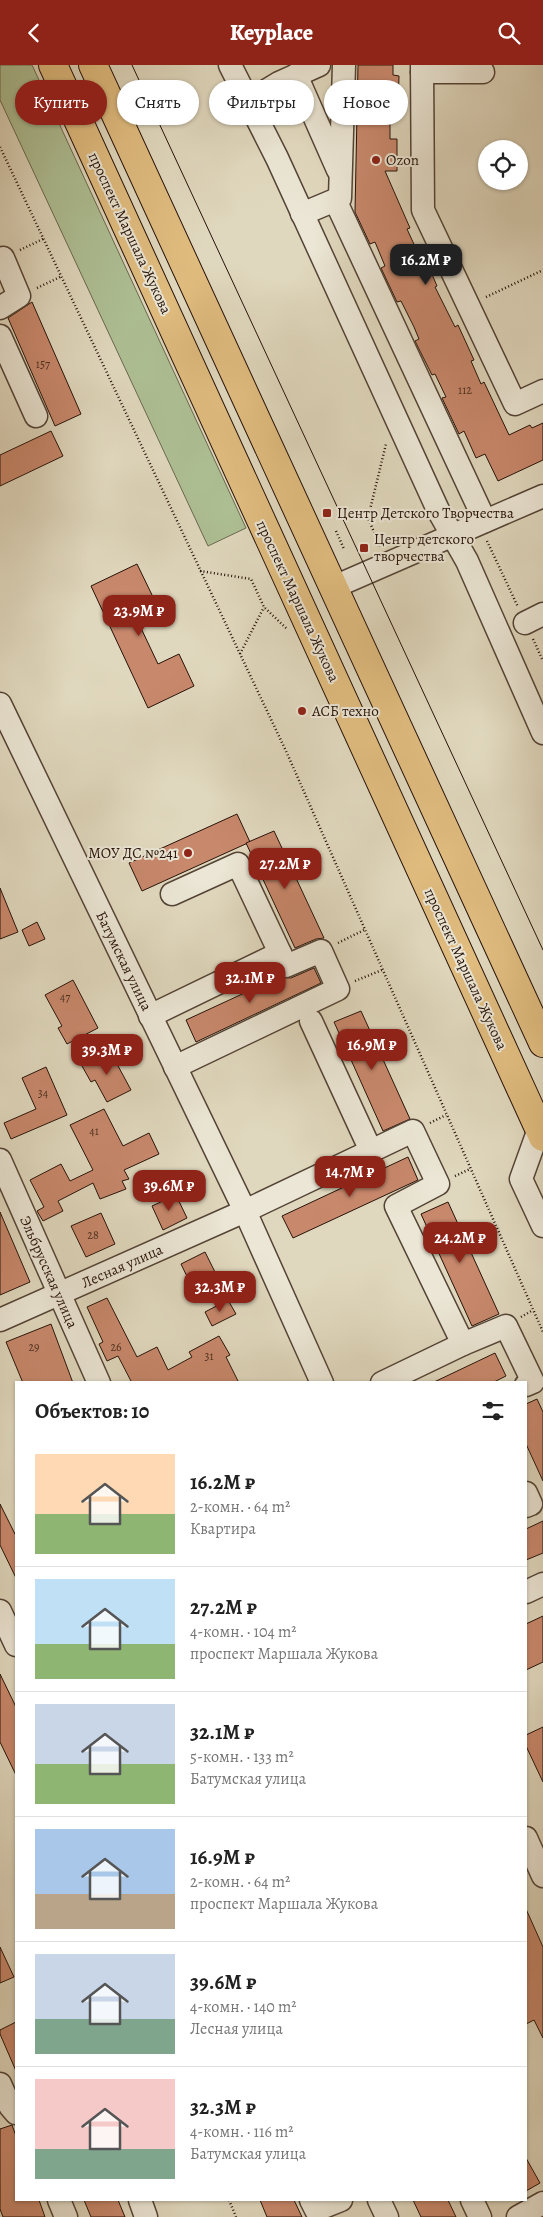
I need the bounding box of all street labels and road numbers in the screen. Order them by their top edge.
street label: проспект Маршала Жукова [84,149,176,317]
street label: проспект Маршала Жукова [252,517,344,685]
street label: проспект Маршала Жукова [420,885,512,1053]
street label: Батумская улица [91,908,157,1014]
street label: Эльбрусская улица [15,1213,83,1331]
street label: Лесная улица [78,1239,166,1293]

